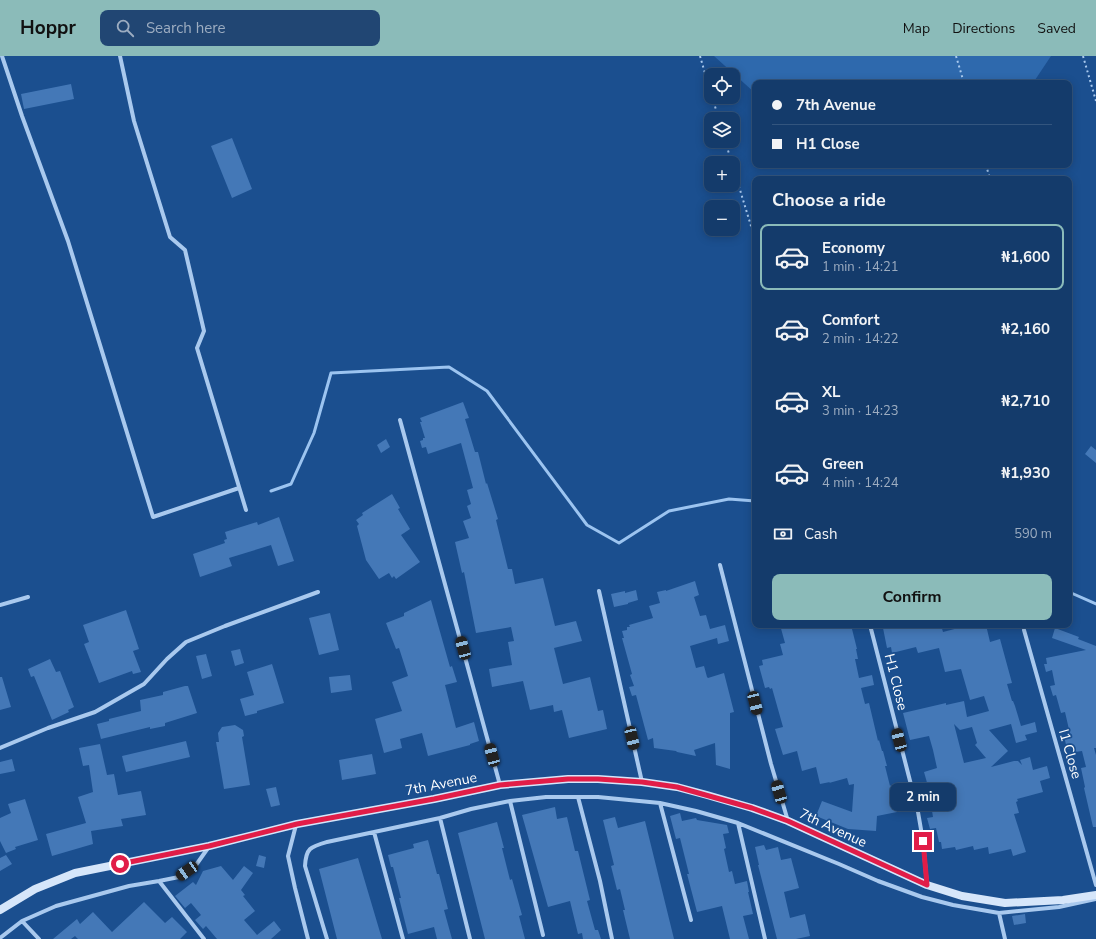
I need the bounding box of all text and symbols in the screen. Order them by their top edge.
search box [100,10,380,46]
text: Hoppr [20,15,76,41]
icon: search [114,17,136,39]
text: Search here [146,18,225,38]
text: Map [903,19,930,38]
text: Directions [952,19,1015,38]
text: Saved [1037,19,1076,38]
map controls [704,68,740,236]
button: locate [704,68,740,104]
text: 7th Avenue [796,95,876,115]
button: layers [704,112,740,148]
text: H1 Close [796,134,860,154]
button: + [704,156,740,192]
text: Choose a ride [772,188,886,212]
button: − [704,200,740,236]
text: Economy [822,238,885,258]
icon: car [774,239,810,275]
text: ₦1,600 [1001,247,1050,267]
text: 1 min · 14:21 [822,258,898,276]
text: Comfort [822,310,879,330]
icon: car [774,311,810,347]
text: ₦2,160 [1001,319,1050,339]
text: 2 min · 14:22 [822,330,898,348]
text: XL [822,382,841,402]
icon: car [774,383,810,419]
text: ₦2,710 [1001,391,1050,411]
text: 3 min · 14:23 [822,402,898,420]
text: Green [822,454,864,474]
icon: car [774,455,810,491]
text: ₦1,930 [1001,463,1050,483]
text: 4 min · 14:24 [822,474,898,492]
icon: cash [772,523,794,545]
text: Cash [804,524,838,544]
text: 590 m [1014,525,1052,543]
button: Confirm [772,574,1052,620]
car [454,635,472,661]
street label: H1 Close [880,652,912,712]
car [746,690,764,716]
car [623,725,641,751]
car [890,727,908,753]
street label: I1 Close [1054,727,1086,781]
car [483,742,501,768]
street label: 7th Avenue [404,768,478,800]
car [770,779,788,805]
callout: 2 min [890,783,956,811]
text: 2 min [906,788,940,806]
street label: 7th Avenue [796,804,870,852]
route end [914,832,932,850]
route start [111,855,129,873]
car [174,859,200,883]

